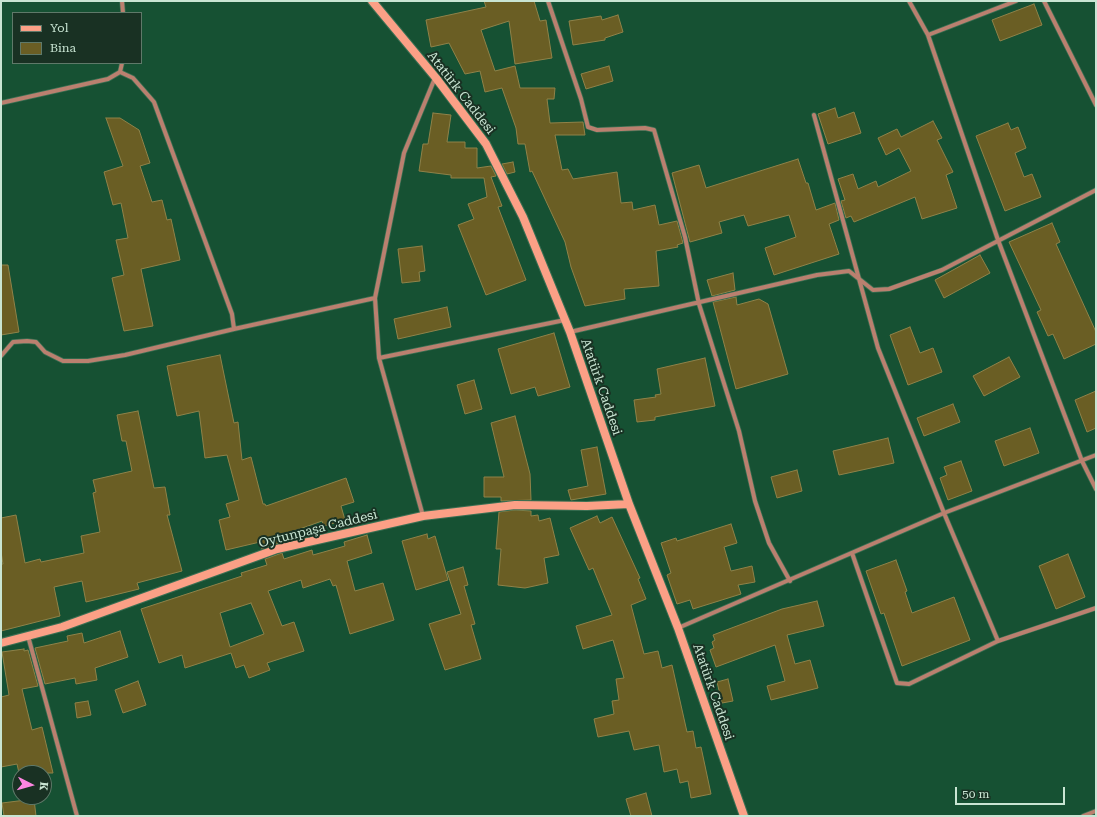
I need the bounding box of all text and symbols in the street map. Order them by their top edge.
legend [12,12,142,64]
text: Yol [50,21,68,35]
text: Bina [50,41,76,55]
street label: Atatürk Caddesi [424,48,498,138]
street label: Atatürk Caddesi [577,337,625,437]
street label: Oytunpaşa Caddesi [257,507,379,551]
street label: Atatürk Caddesi [689,642,737,742]
north arrow [12,765,52,805]
scale bar [957,779,1067,805]
text: K [37,781,50,791]
text: 50 m [962,787,989,801]

